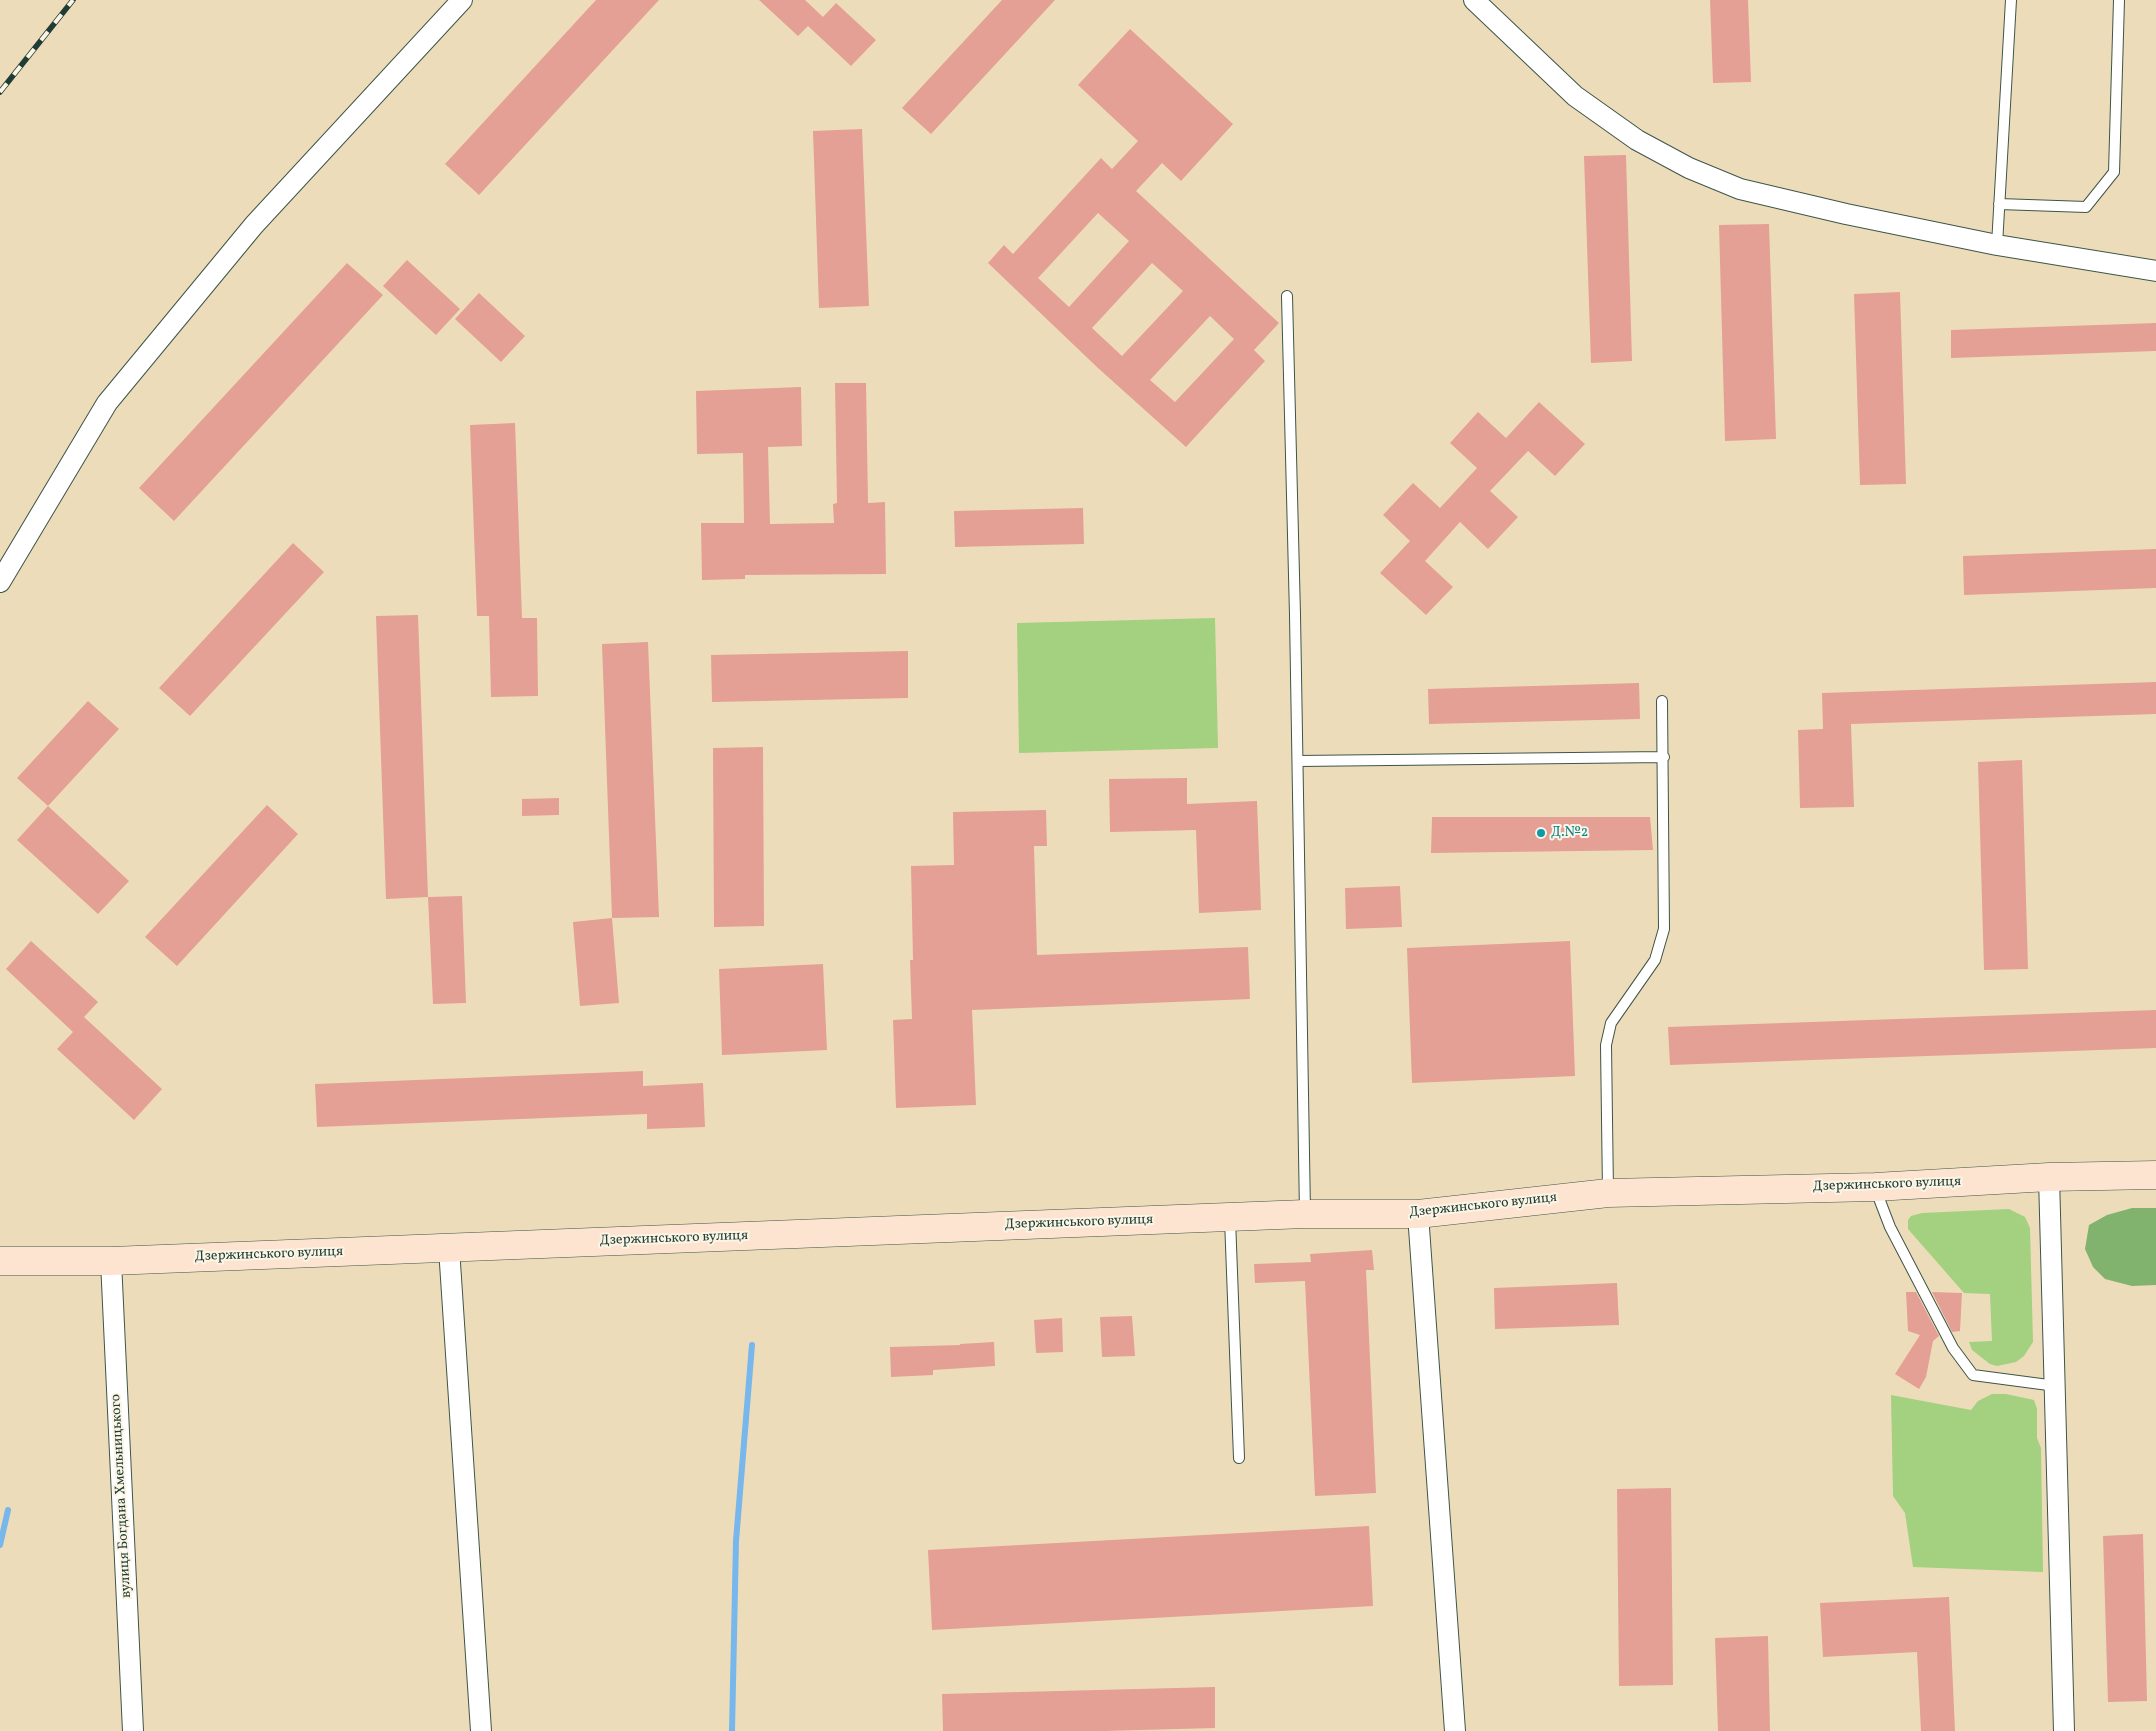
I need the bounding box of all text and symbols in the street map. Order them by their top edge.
place label: Д.№2 [1551,825,1588,841]
marker: Д.№2 [1535,827,1547,839]
street label: Дзержинського вулиця [1812,1174,1962,1196]
street label: Дзержинського вулиця [1408,1190,1558,1222]
street label: Дзержинського вулиця [1004,1212,1154,1234]
street label: Дзержинського вулиця [599,1228,749,1250]
street label: Дзержинського вулиця [194,1244,344,1266]
street label: вулиця Богдана Хмельницького [108,1394,136,1598]

